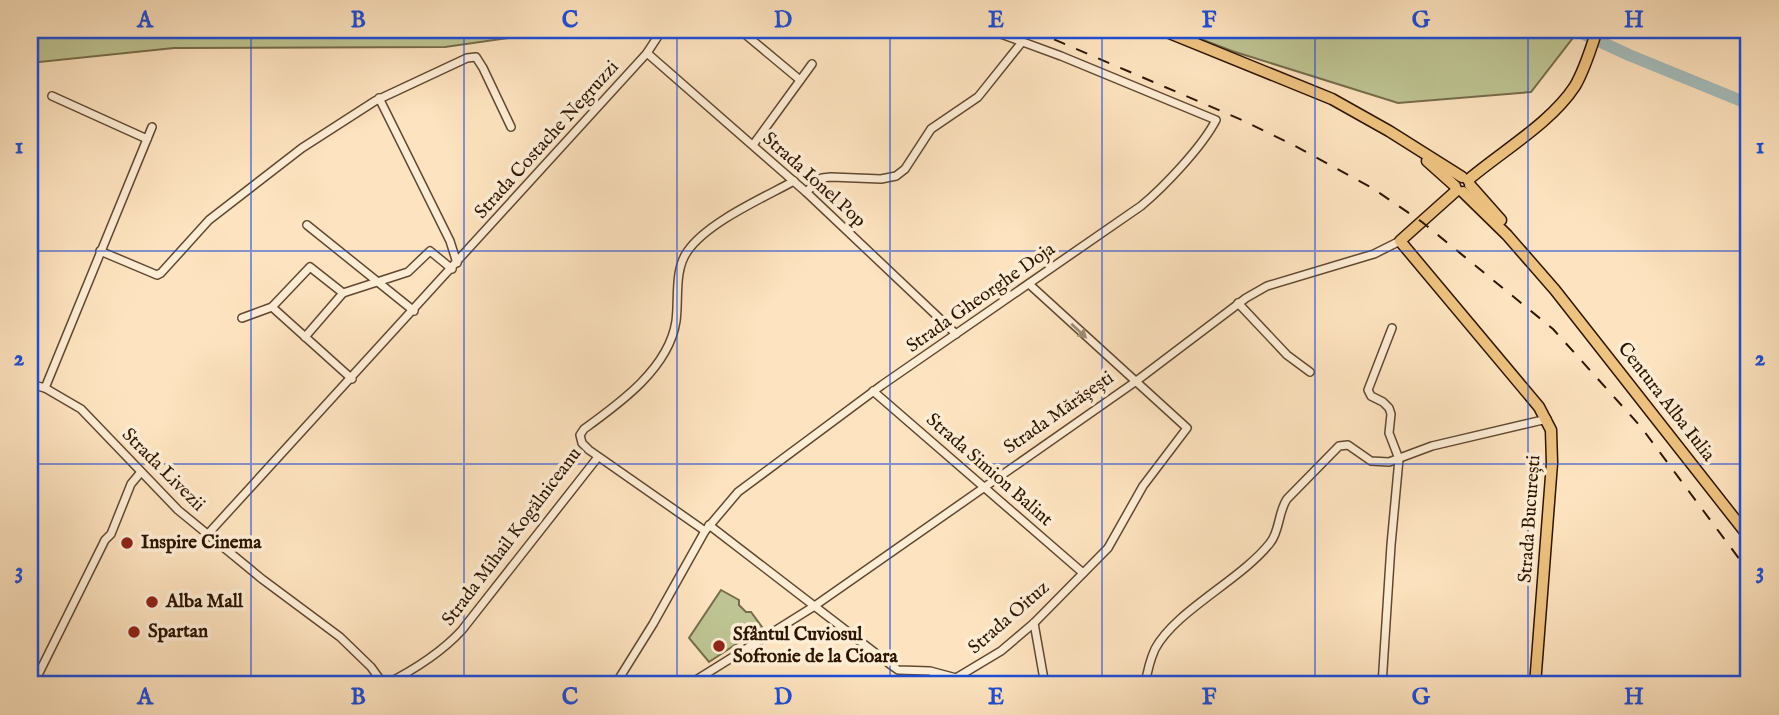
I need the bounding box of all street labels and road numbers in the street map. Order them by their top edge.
street label: Strada Costache Negruzzi [470,56,624,224]
street label: Strada Ionel Pop [757,127,871,233]
street label: Strada Gheorghe Doja [902,237,1061,358]
street label: Centura Alba Iulia [1612,338,1721,467]
street label: Strada Mărășești [999,366,1119,460]
street label: Strada Simion Balint [921,408,1058,532]
street label: Strada Livezii [116,423,210,517]
street label: Strada Mihail Kogălniceanu [437,443,587,631]
street label: Strada București [1514,454,1546,584]
street label: Strada Oituz [963,576,1055,660]

